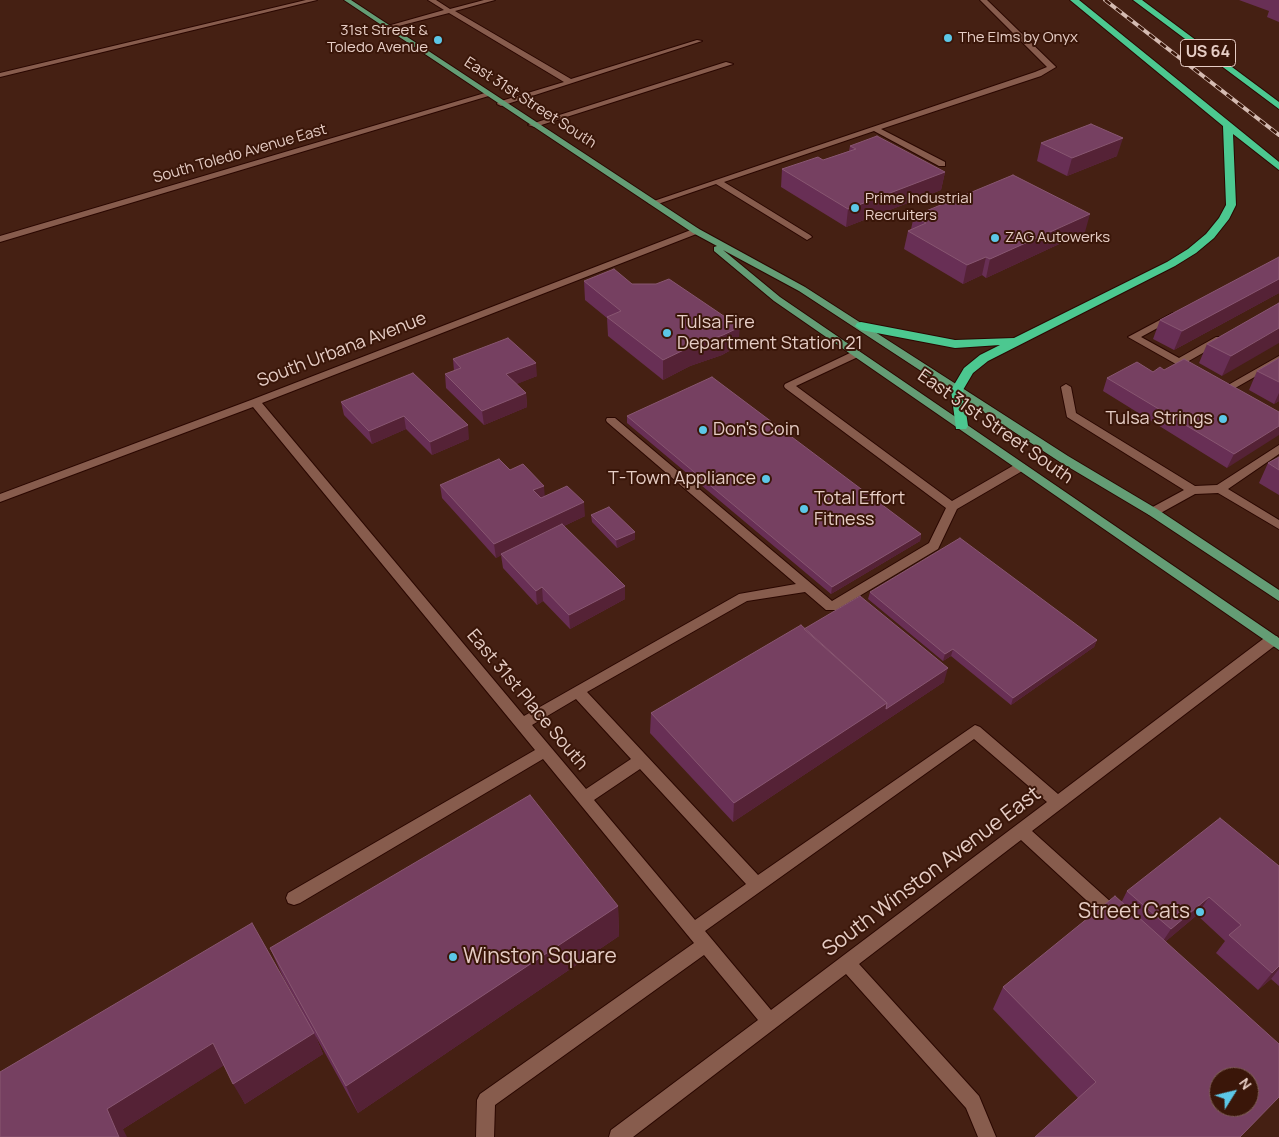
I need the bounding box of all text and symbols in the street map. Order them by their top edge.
place label: 31st Street & Toledo Avenue [327,22,428,57]
place label: The Elms by Onyx [958,29,1078,47]
marker: The Elms by Onyx [942,32,954,44]
marker: 31st Street & Toledo Avenue [432,34,444,46]
road number: US 64 [1180,40,1236,66]
street label: East 31st Street South [461,54,599,152]
street label: South Toledo Avenue East [151,121,329,187]
place label: Prime Industrial Recruiters [865,190,972,225]
marker: Prime Industrial Recruiters [849,202,861,214]
place label: ZAG Autowerks [1005,229,1110,247]
marker: ZAG Autowerks [989,232,1001,244]
street label: South Urbana Avenue [254,308,430,392]
place label: Tulsa Fire Department Station 21 [677,312,863,354]
marker: Tulsa Fire Department Station 21 [661,327,673,339]
street label: East 31st Street South [913,365,1077,489]
place label: Tulsa Strings [1105,408,1213,430]
marker: Tulsa Strings [1217,413,1229,425]
place label: Don's Coin [713,419,800,441]
marker: Don's Coin [697,424,709,436]
place label: T-Town Appliance [608,468,756,490]
marker: T-Town Appliance [760,473,772,485]
place label: Total Effort Fitness [814,488,905,530]
marker: Total Effort Fitness [798,503,810,515]
street label: East 31st Place South [462,625,592,775]
street label: South Winston Avenue East [818,782,1046,962]
place label: Street Cats [1078,899,1190,925]
marker: Street Cats [1194,906,1206,918]
place label: Winston Square [463,944,617,970]
marker: Winston Square [447,951,459,963]
north arrow [1209,1067,1259,1117]
text: N [1235,1074,1256,1093]

